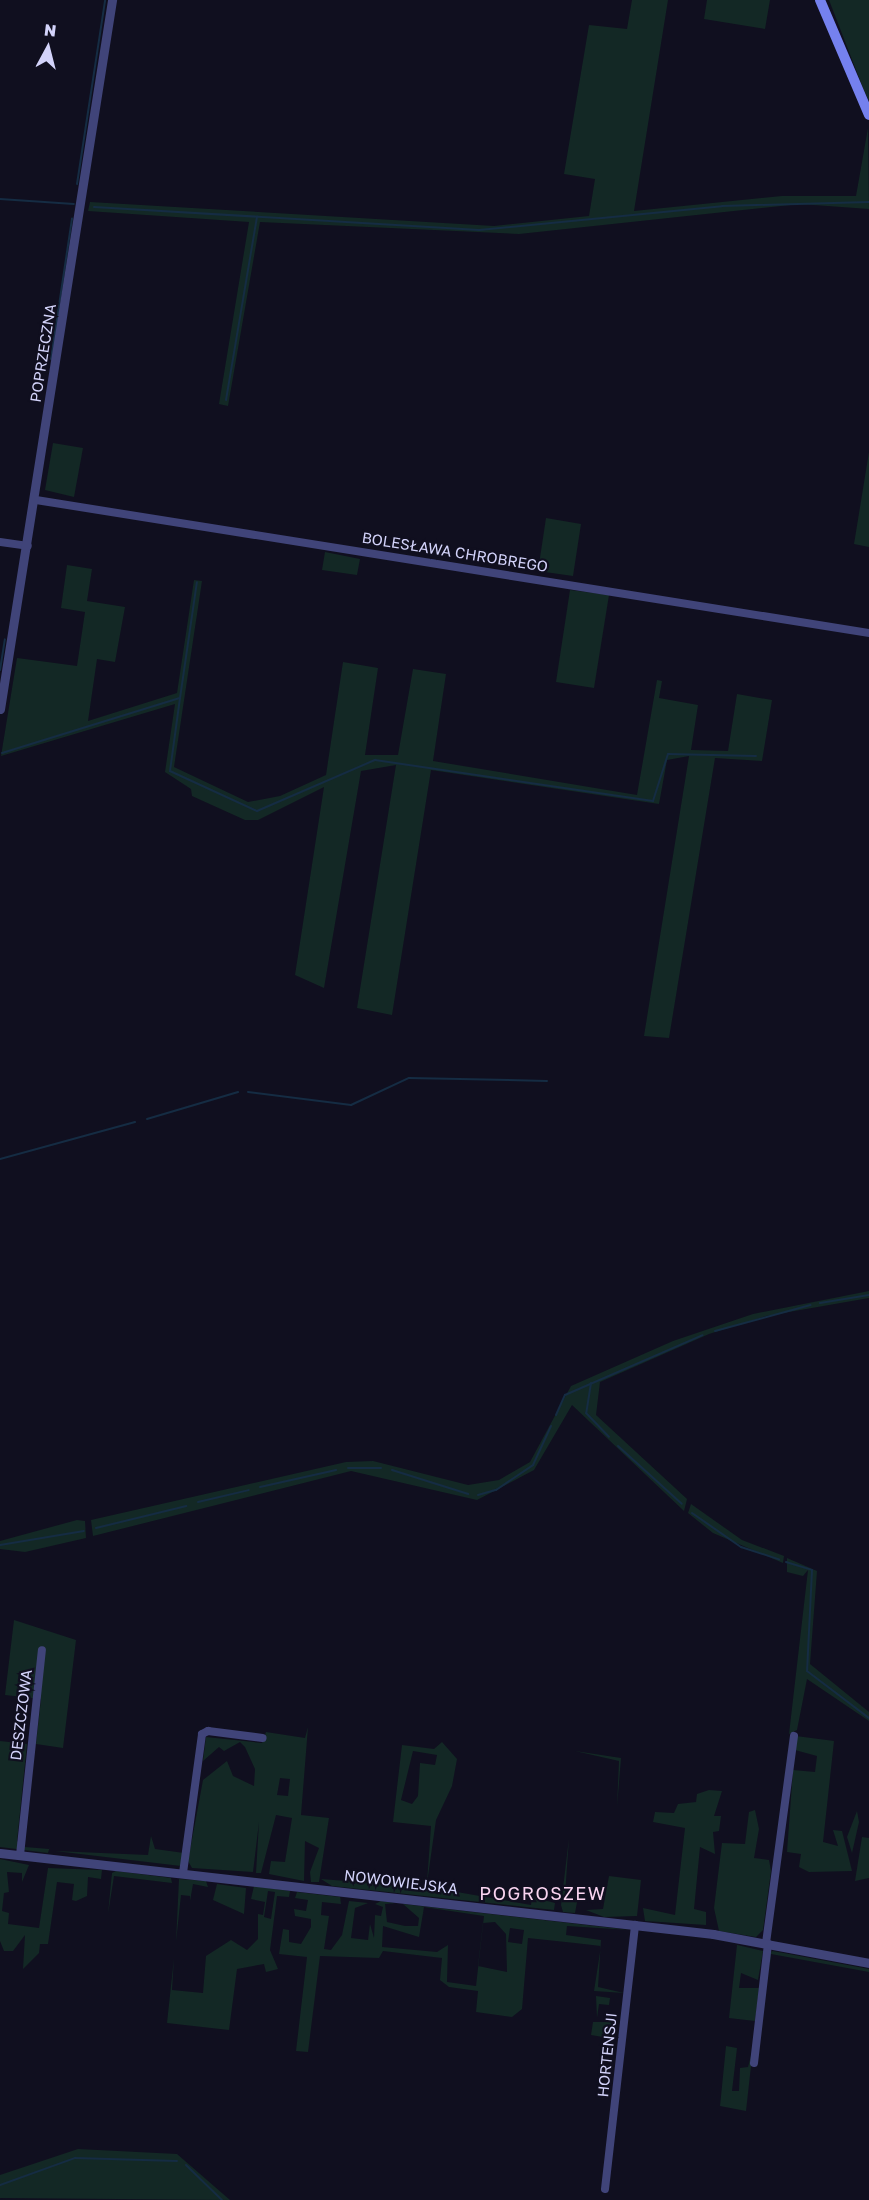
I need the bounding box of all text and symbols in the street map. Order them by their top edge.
north arrow [18,18,78,78]
text: N [43,19,57,41]
street label: POPRZECZNA [26,302,60,404]
street label: BOLESŁAWA CHROBREGO [361,528,549,576]
street label: DESZCZOWA [7,1669,35,1761]
street label: NOWOWIEJSKA [343,1866,459,1898]
district label: POGROSZEW [479,1882,607,1904]
street label: HORTENSJI [594,2012,620,2098]

